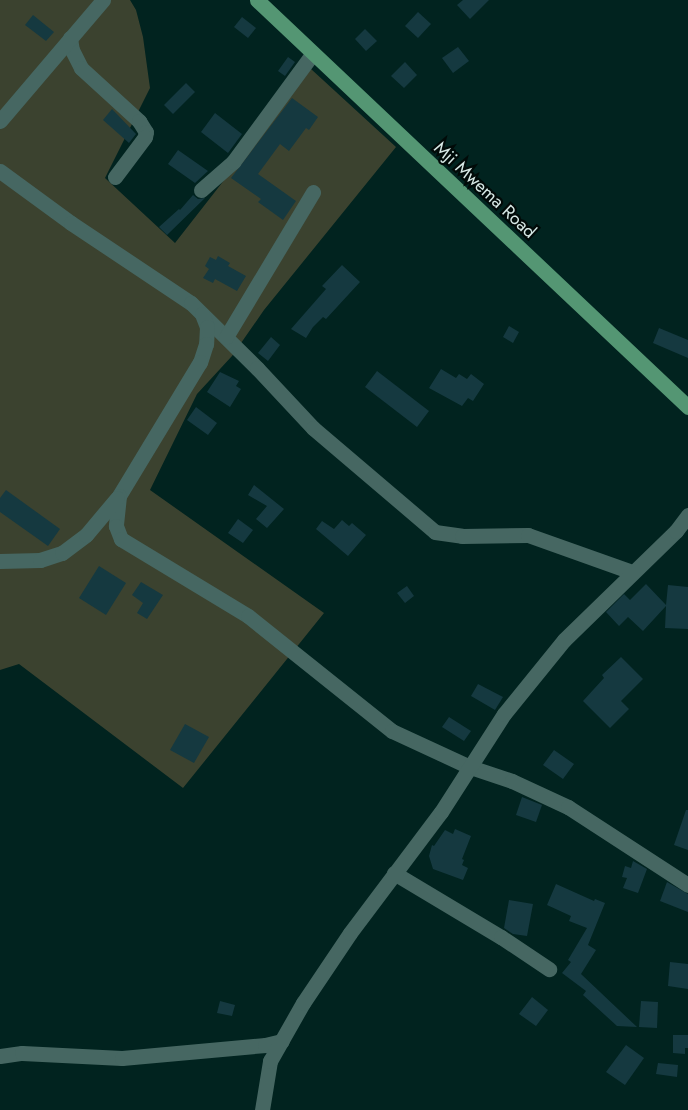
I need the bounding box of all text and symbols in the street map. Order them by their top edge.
street label: Mji Mwema Road [429,137,541,243]

